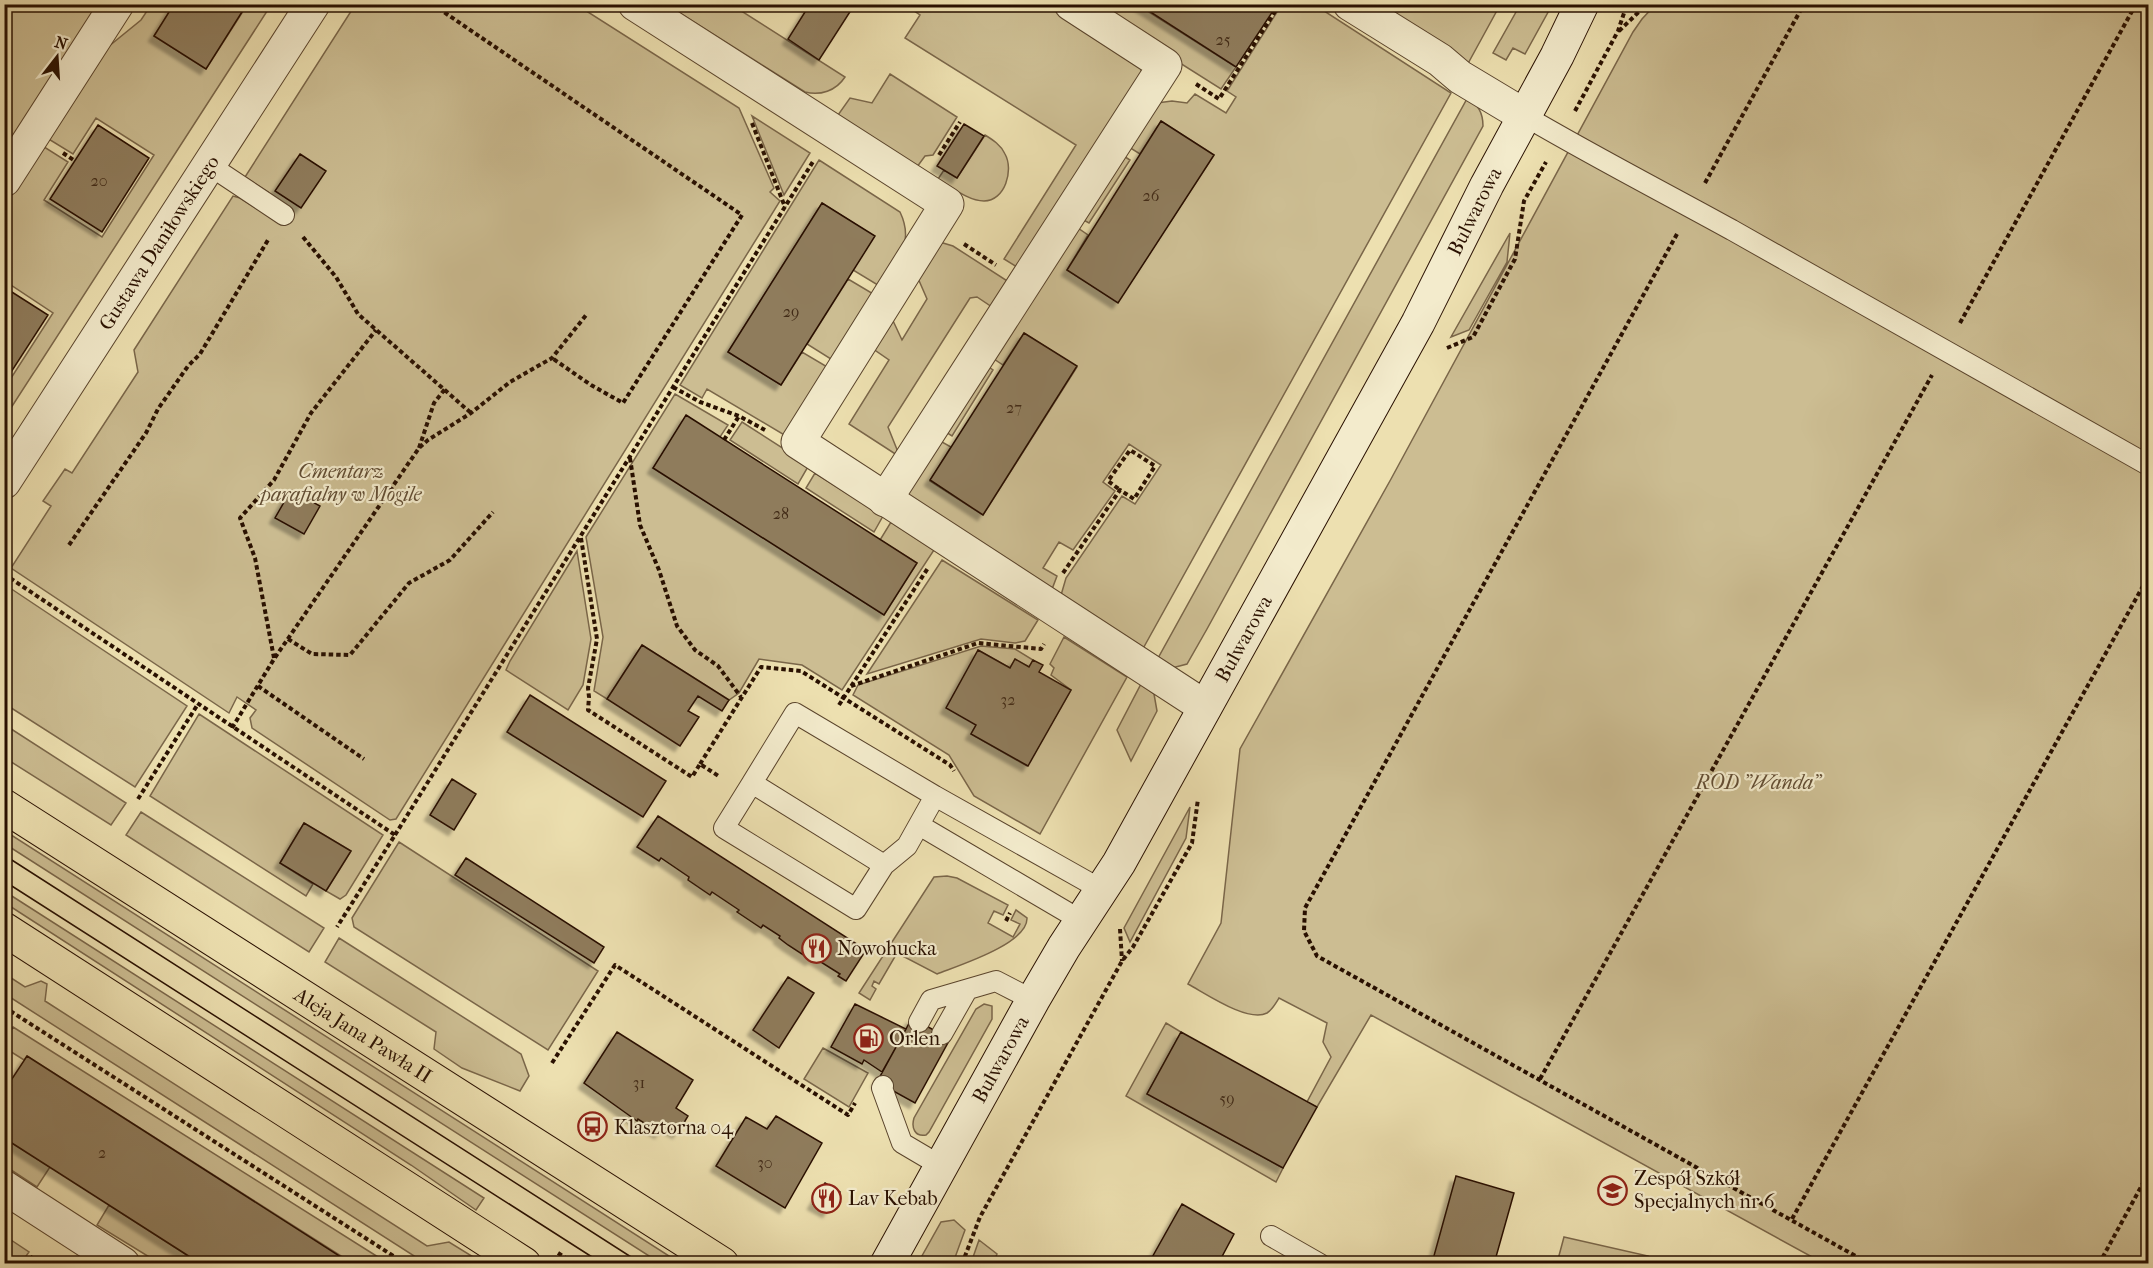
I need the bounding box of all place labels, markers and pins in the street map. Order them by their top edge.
restaurant icon: Nowohucka [800,932,832,964]
place label: Nowohucka [837,937,937,960]
fuel station icon: Orlen [852,1022,884,1054]
place label: Orlen [889,1027,940,1050]
bus stop icon: Klasztorna 04 [577,1111,609,1143]
place label: Klasztorna 04 [614,1116,734,1139]
place label: Zespół Szkół Specjalnych nr 6 [1634,1167,1775,1213]
school or university icon: Zespół Szkół Specjalnych nr 6 [1597,1174,1629,1206]
restaurant icon: Lav Kebab [811,1182,843,1214]
place label: Lav Kebab [848,1187,938,1210]

